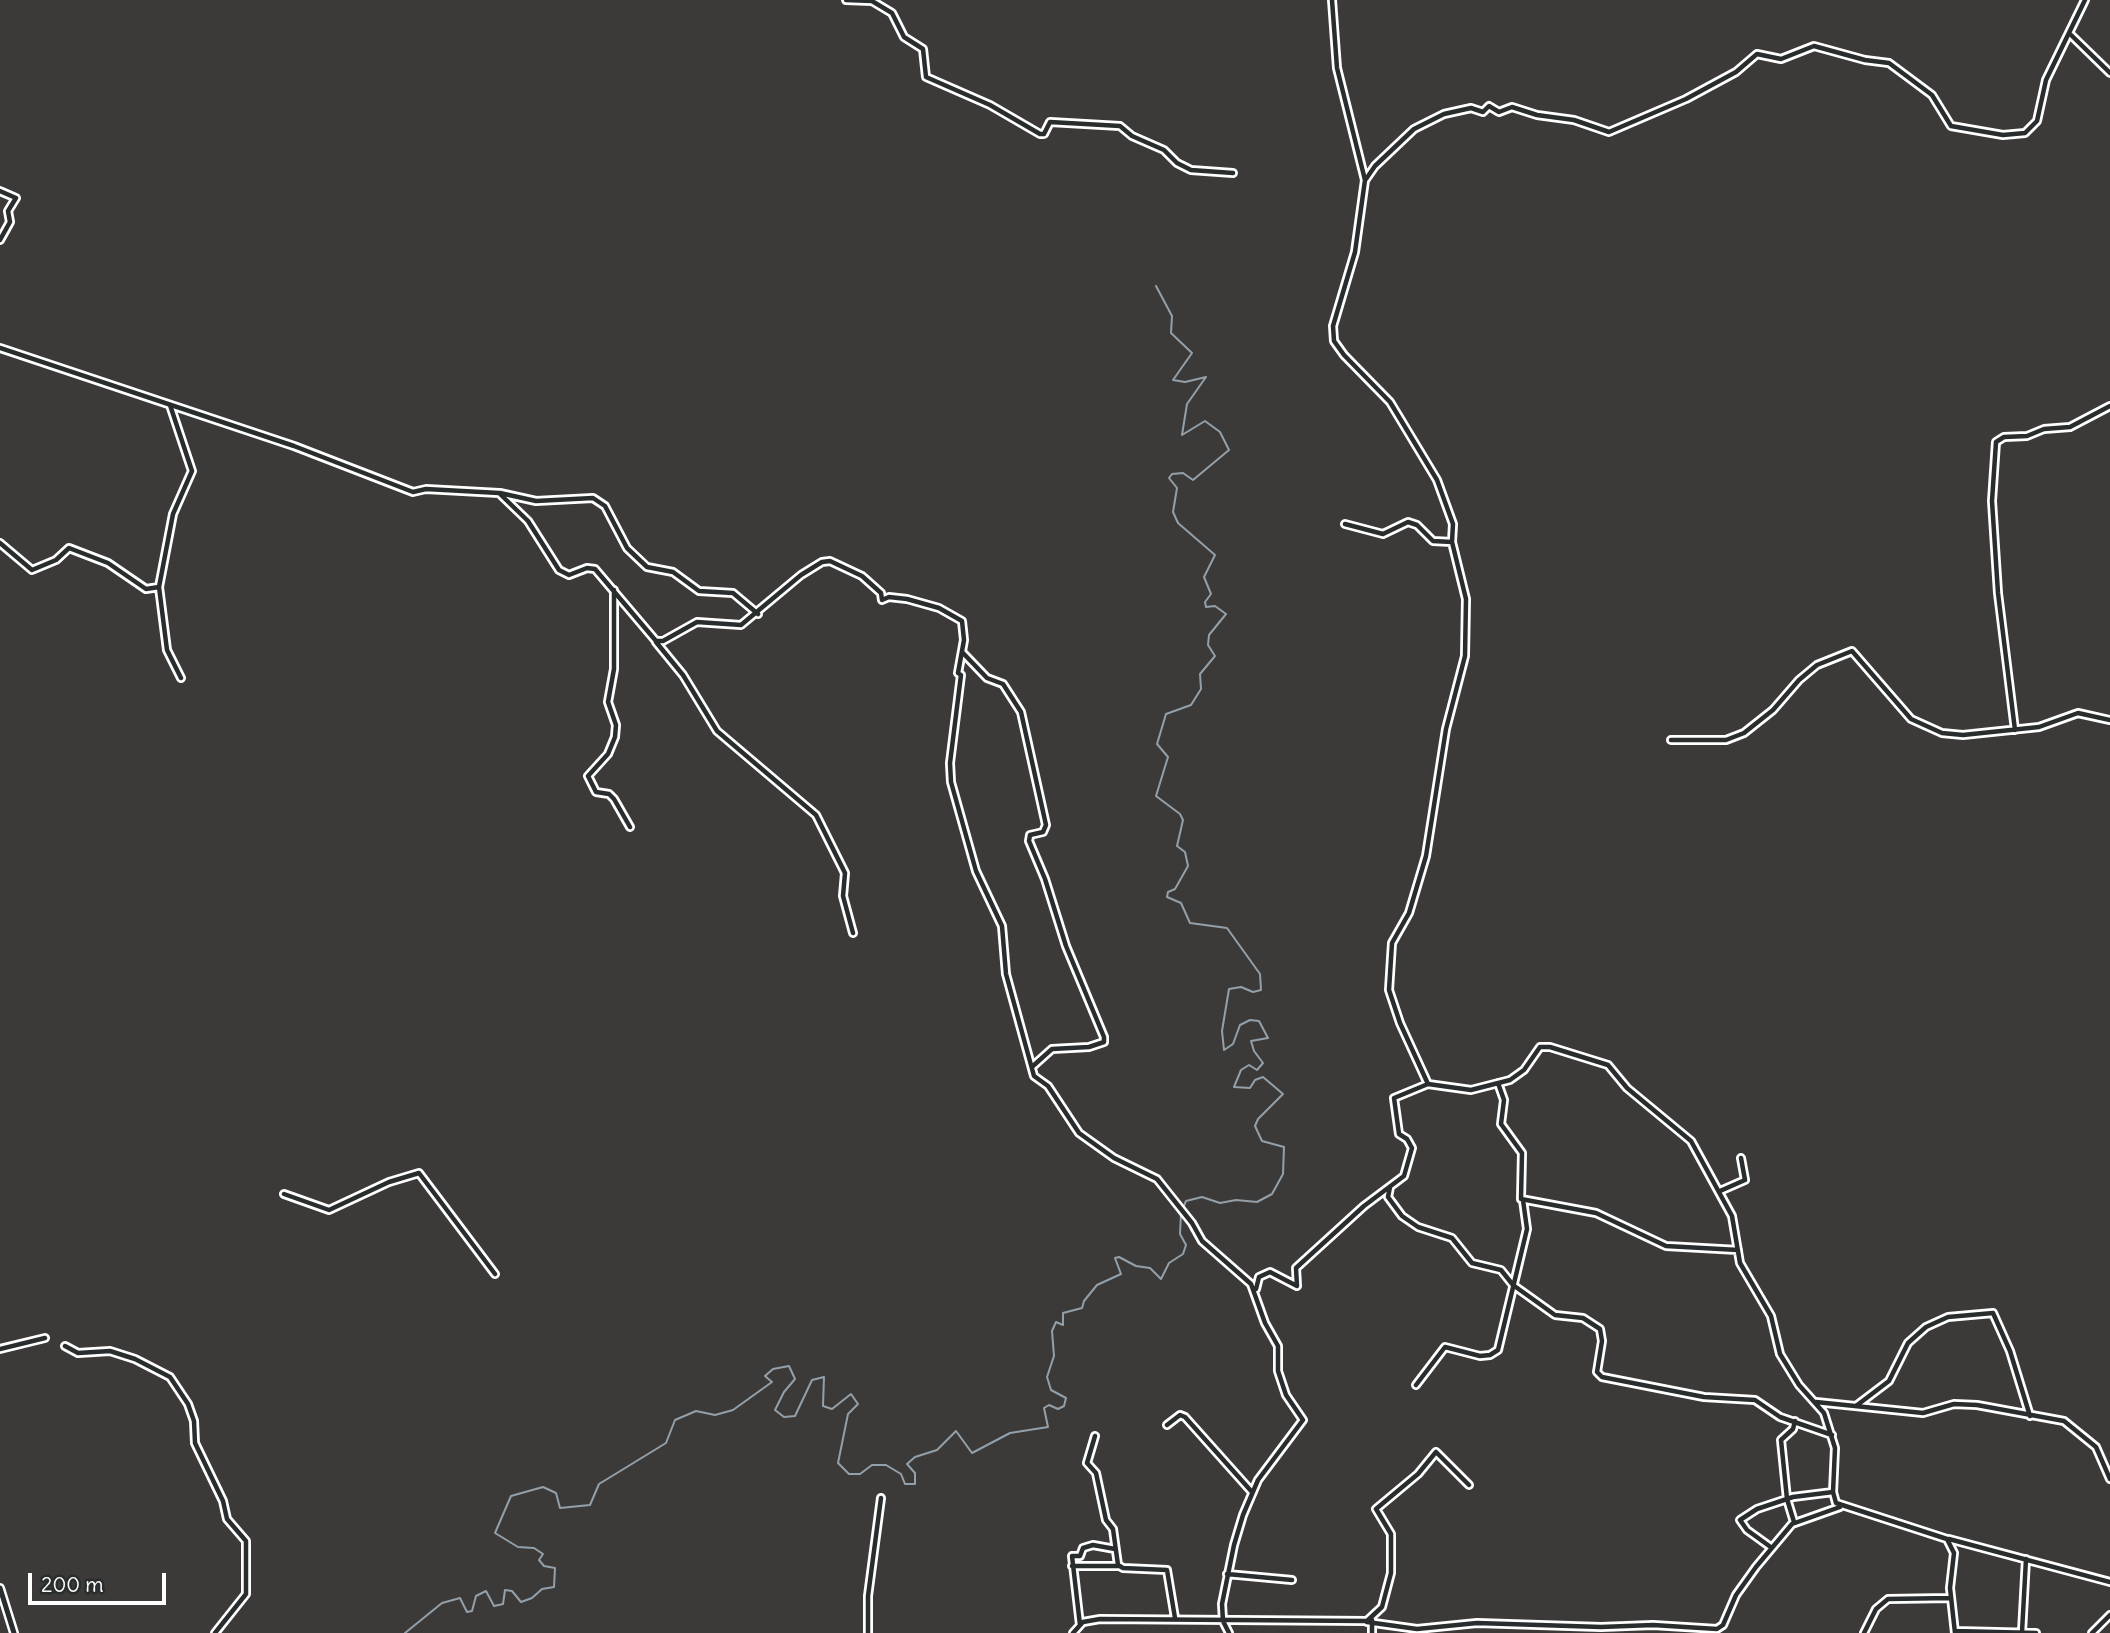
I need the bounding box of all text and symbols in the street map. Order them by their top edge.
scale bar [32,1560,170,1604]
text: 200 m [41,1571,104,1598]

